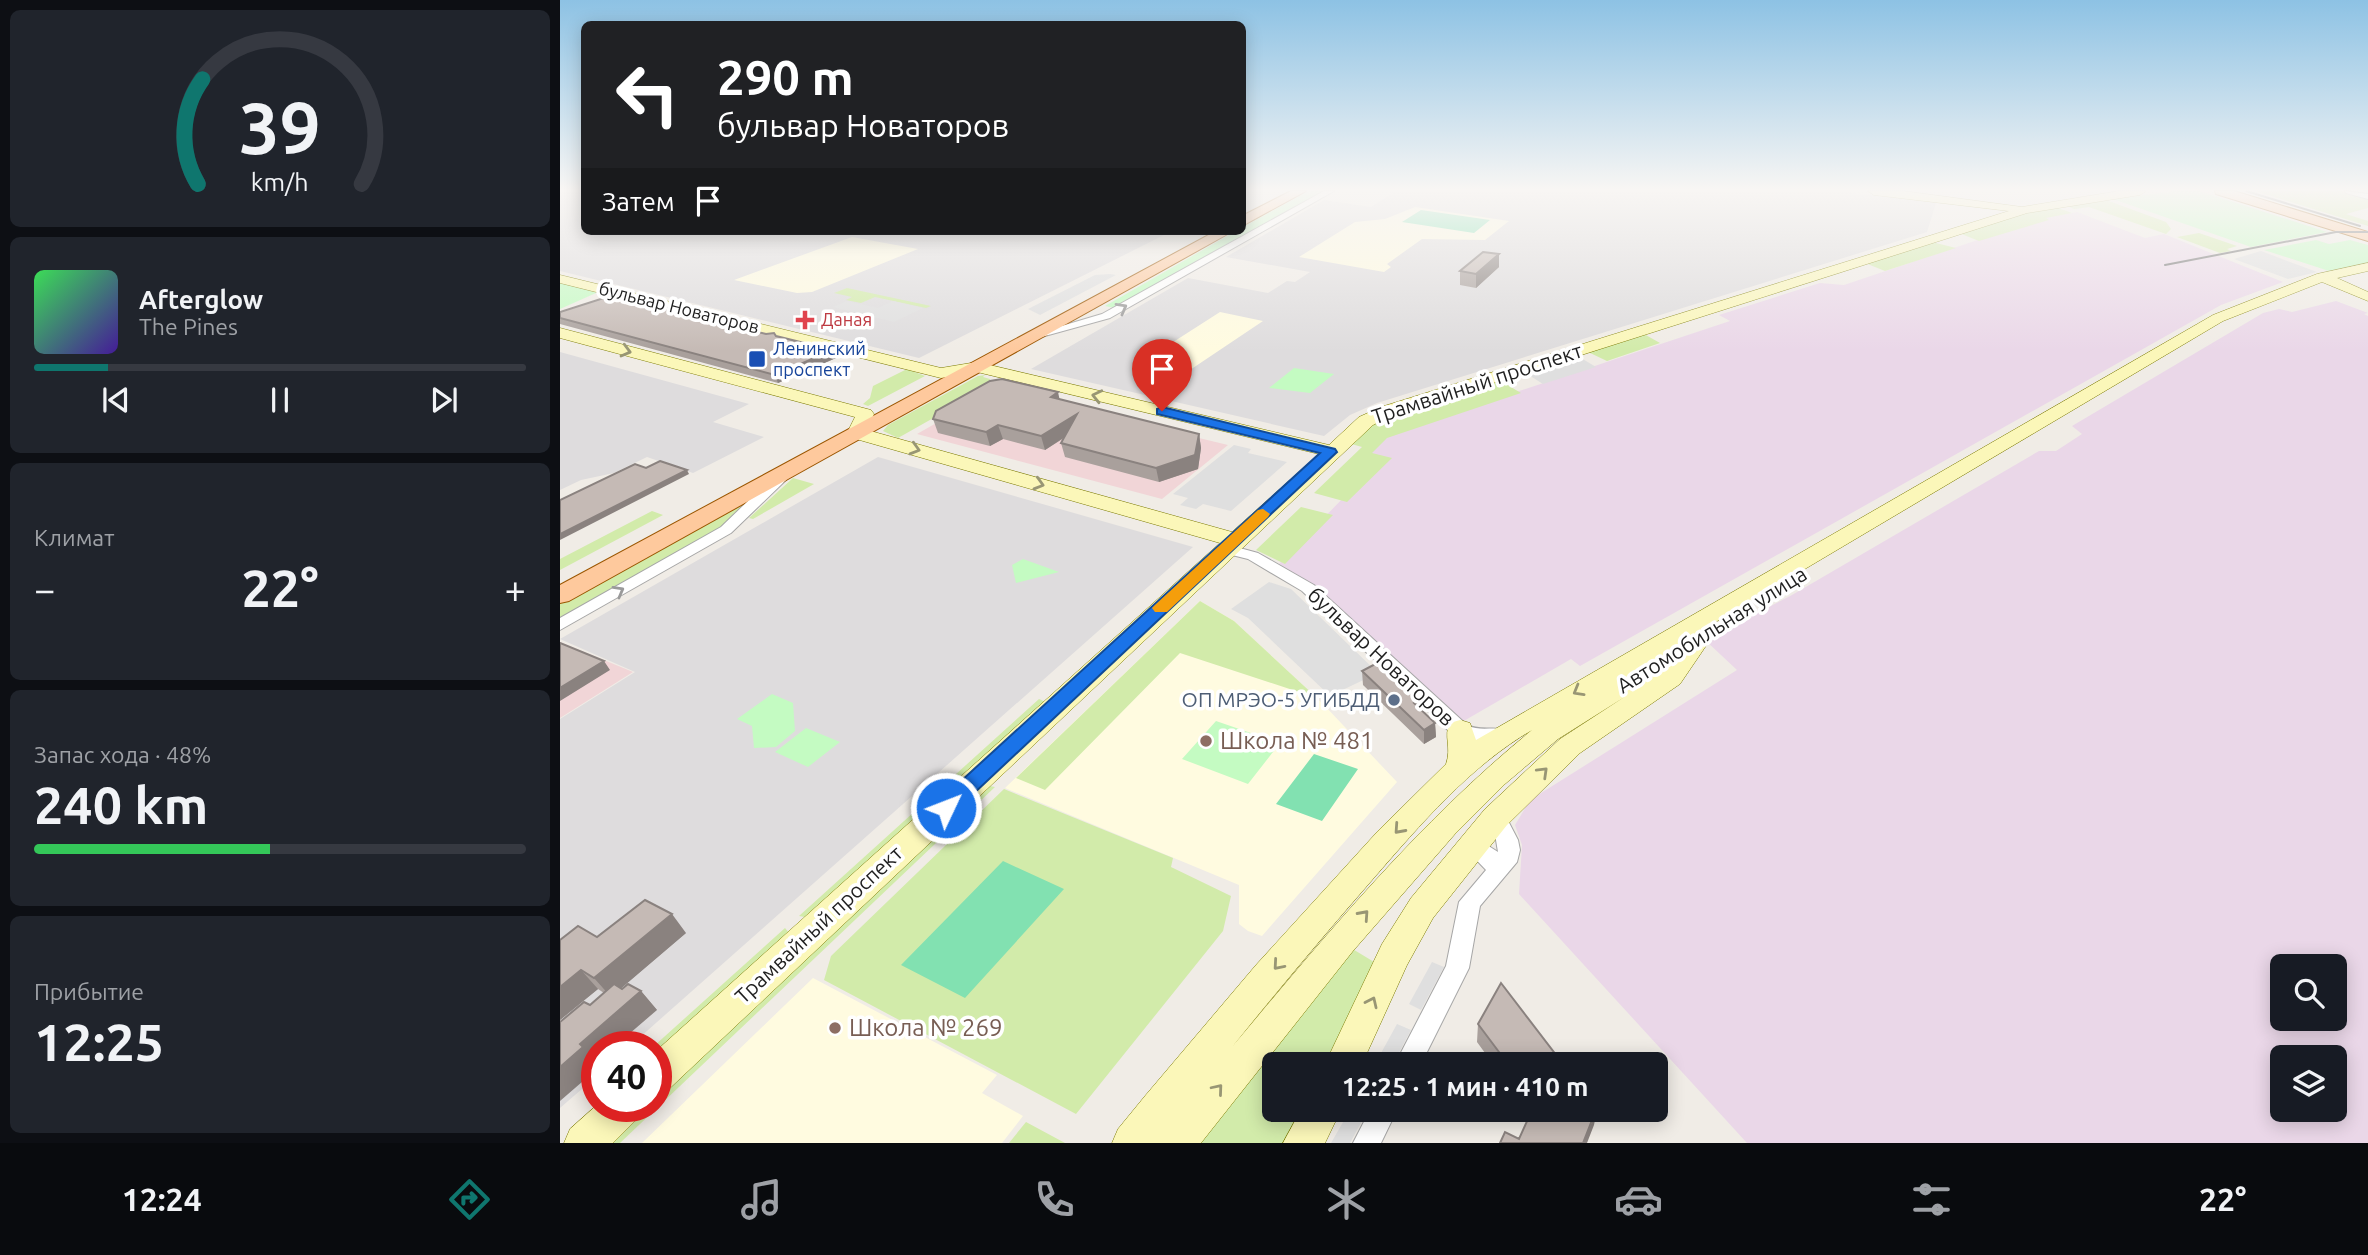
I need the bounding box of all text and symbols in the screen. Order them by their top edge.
icon: left [602,49,693,140]
text: 290 m [717,49,854,104]
text: 39 [239,87,321,169]
text: бульвар Новаторов [717,107,1009,143]
text: km/h [251,168,309,196]
icon: arrive [689,182,727,220]
text: Затем [602,187,675,216]
street label: бульвар Новаторов [597,277,761,337]
text: Afterglow [139,285,263,314]
one-way arrow [1114,303,1127,316]
place label: Даная [821,309,872,329]
marker: Даная [795,310,815,330]
text: The Pines [139,314,238,339]
street label: Трамвайный проспект [1369,337,1585,428]
place label: Ленинский проспект [773,338,866,379]
pin [1132,339,1192,411]
one-way arrow [620,343,632,357]
marker: Ленинский проспект [747,349,767,369]
icon: arrive [1143,350,1181,388]
icon: previous [97,381,135,419]
icon: pause [261,381,299,419]
icon: next [425,381,463,419]
one-way arrow [1091,390,1103,404]
one-way arrow [909,441,921,456]
one-way arrow [1033,476,1045,491]
text: Климат [34,525,114,550]
text: 22° [241,559,319,617]
street label: Автомобильная улица [1612,561,1811,697]
text: − [34,568,55,610]
text: + [505,568,526,610]
street label: бульвар Новаторов [1303,582,1460,730]
one-way arrow [612,586,625,599]
one-way arrow [1572,683,1585,696]
place label: ОП МРЭО-5 УГИБДД [1182,687,1380,711]
marker: ОП МРЭО-5 УГИБДД [1386,692,1402,708]
place label: Школа № 481 [1220,727,1374,754]
marker: Школа № 481 [1198,733,1214,749]
text: Запас хода · 48% [34,742,211,767]
one-way arrow [1535,768,1548,780]
position arrow [909,771,983,845]
text: 240 km [34,776,208,834]
one-way arrow [1395,821,1407,834]
street label: Трамвайный проспект [730,840,907,1008]
one-way arrow [1356,910,1369,923]
map controls [2270,954,2347,1122]
button: search [2270,954,2347,1031]
one-way arrow [1274,956,1286,969]
text: Прибытие [34,979,144,1004]
one-way arrow [1364,997,1378,1009]
text: 12:25 [34,1013,164,1071]
place label: Школа № 269 [849,1014,1003,1041]
marker: Школа № 269 [827,1020,843,1036]
speed limit sign: 40 [581,1031,672,1122]
button: layers [2270,1045,2347,1122]
text: 12:25 · 1 мин · 410 m [1342,1072,1588,1101]
one-way arrow [1210,1084,1222,1097]
icon: directions [445,1175,494,1224]
icon: music [737,1175,786,1224]
icon: phone [1030,1175,1079,1224]
icon: climate [1322,1175,1371,1224]
icon: car [1614,1175,1663,1224]
icon: filters [1907,1175,1956,1224]
text: 12:24 [122,1181,202,1217]
text: 22° [2199,1181,2246,1217]

